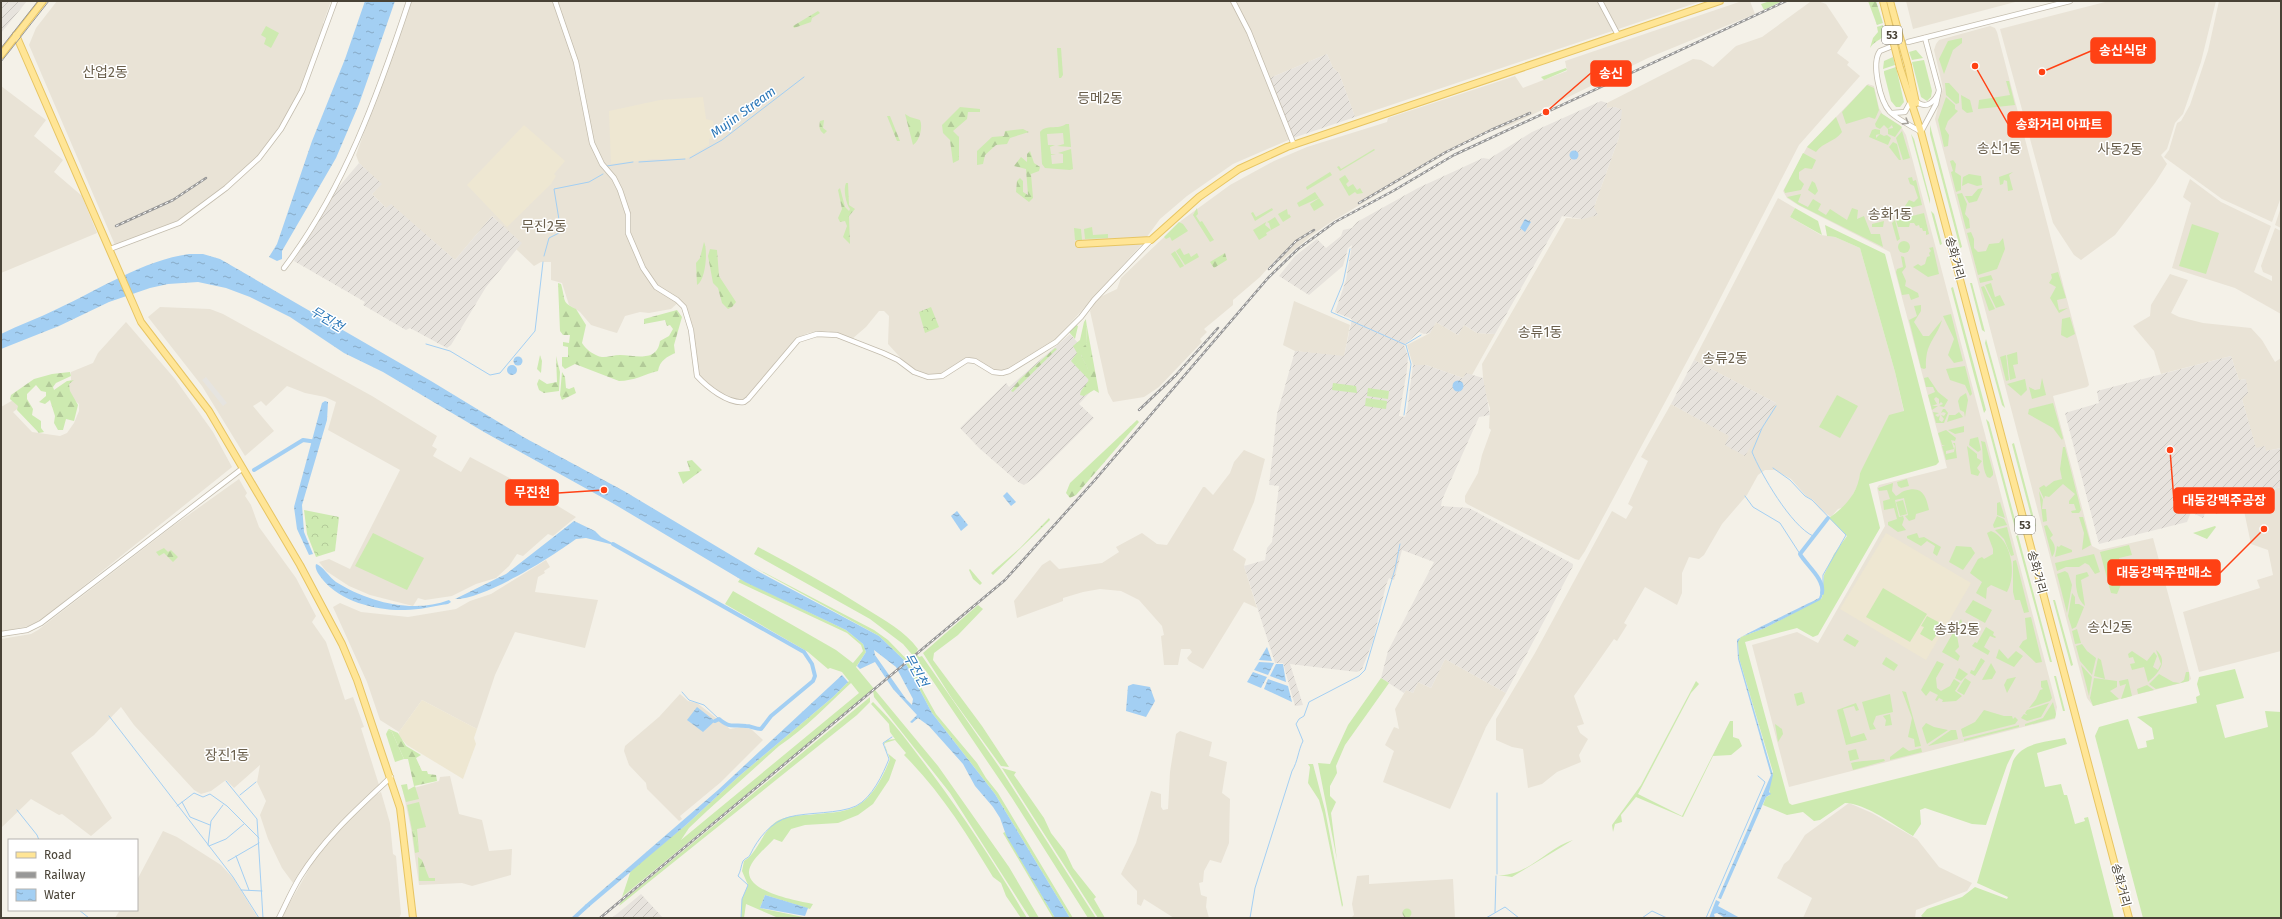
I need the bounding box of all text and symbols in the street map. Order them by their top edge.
road number: 53 [1882,26,1902,44]
callout: 송신식당 [2091,38,2155,63]
text: 송신식당 [2099,43,2147,58]
callout: 송신 [1591,61,1631,86]
district label: 산업2동 [82,64,128,81]
text: 송신 [1599,66,1623,81]
water label: Mujin Stream [707,83,779,141]
district label: 등메2동 [1077,90,1123,107]
callout: 송화거리 아파트 [2008,112,2111,137]
text: 송화거리 아파트 [2016,117,2102,132]
one-way arrow [1902,118,1909,125]
district label: 송신1동 [1977,140,2021,157]
district label: 사동2동 [2097,141,2143,158]
district label: 송화1동 [1868,206,1912,223]
district label: 무진2동 [521,218,567,235]
street label: 송화거리 [1943,235,1967,281]
water label: 무진천 [308,303,347,335]
district label: 송류1동 [1518,324,1562,341]
district label: 송류2동 [1702,350,1748,367]
callout: 무진천 [506,480,558,505]
text: 무진천 [514,485,550,500]
callout: 대동강맥주공장 [2174,488,2274,513]
text: 대동강맥주공장 [2182,493,2266,508]
road number: 53 [2015,516,2035,534]
street label: 송화거리 [2025,549,2049,595]
callout: 대동강맥주판매소 [2108,560,2220,585]
text: 대동강맥주판매소 [2116,565,2212,580]
district label: 송신2동 [2087,619,2133,636]
district label: 송화2동 [1934,621,1980,638]
water label: 무진천 [901,651,932,690]
district label: 장진1동 [205,747,249,764]
legend [8,839,138,911]
text: Road [44,848,72,862]
street label: 송화거리 [2109,862,2133,908]
text: Railway [44,868,85,882]
text: Water [44,888,76,902]

